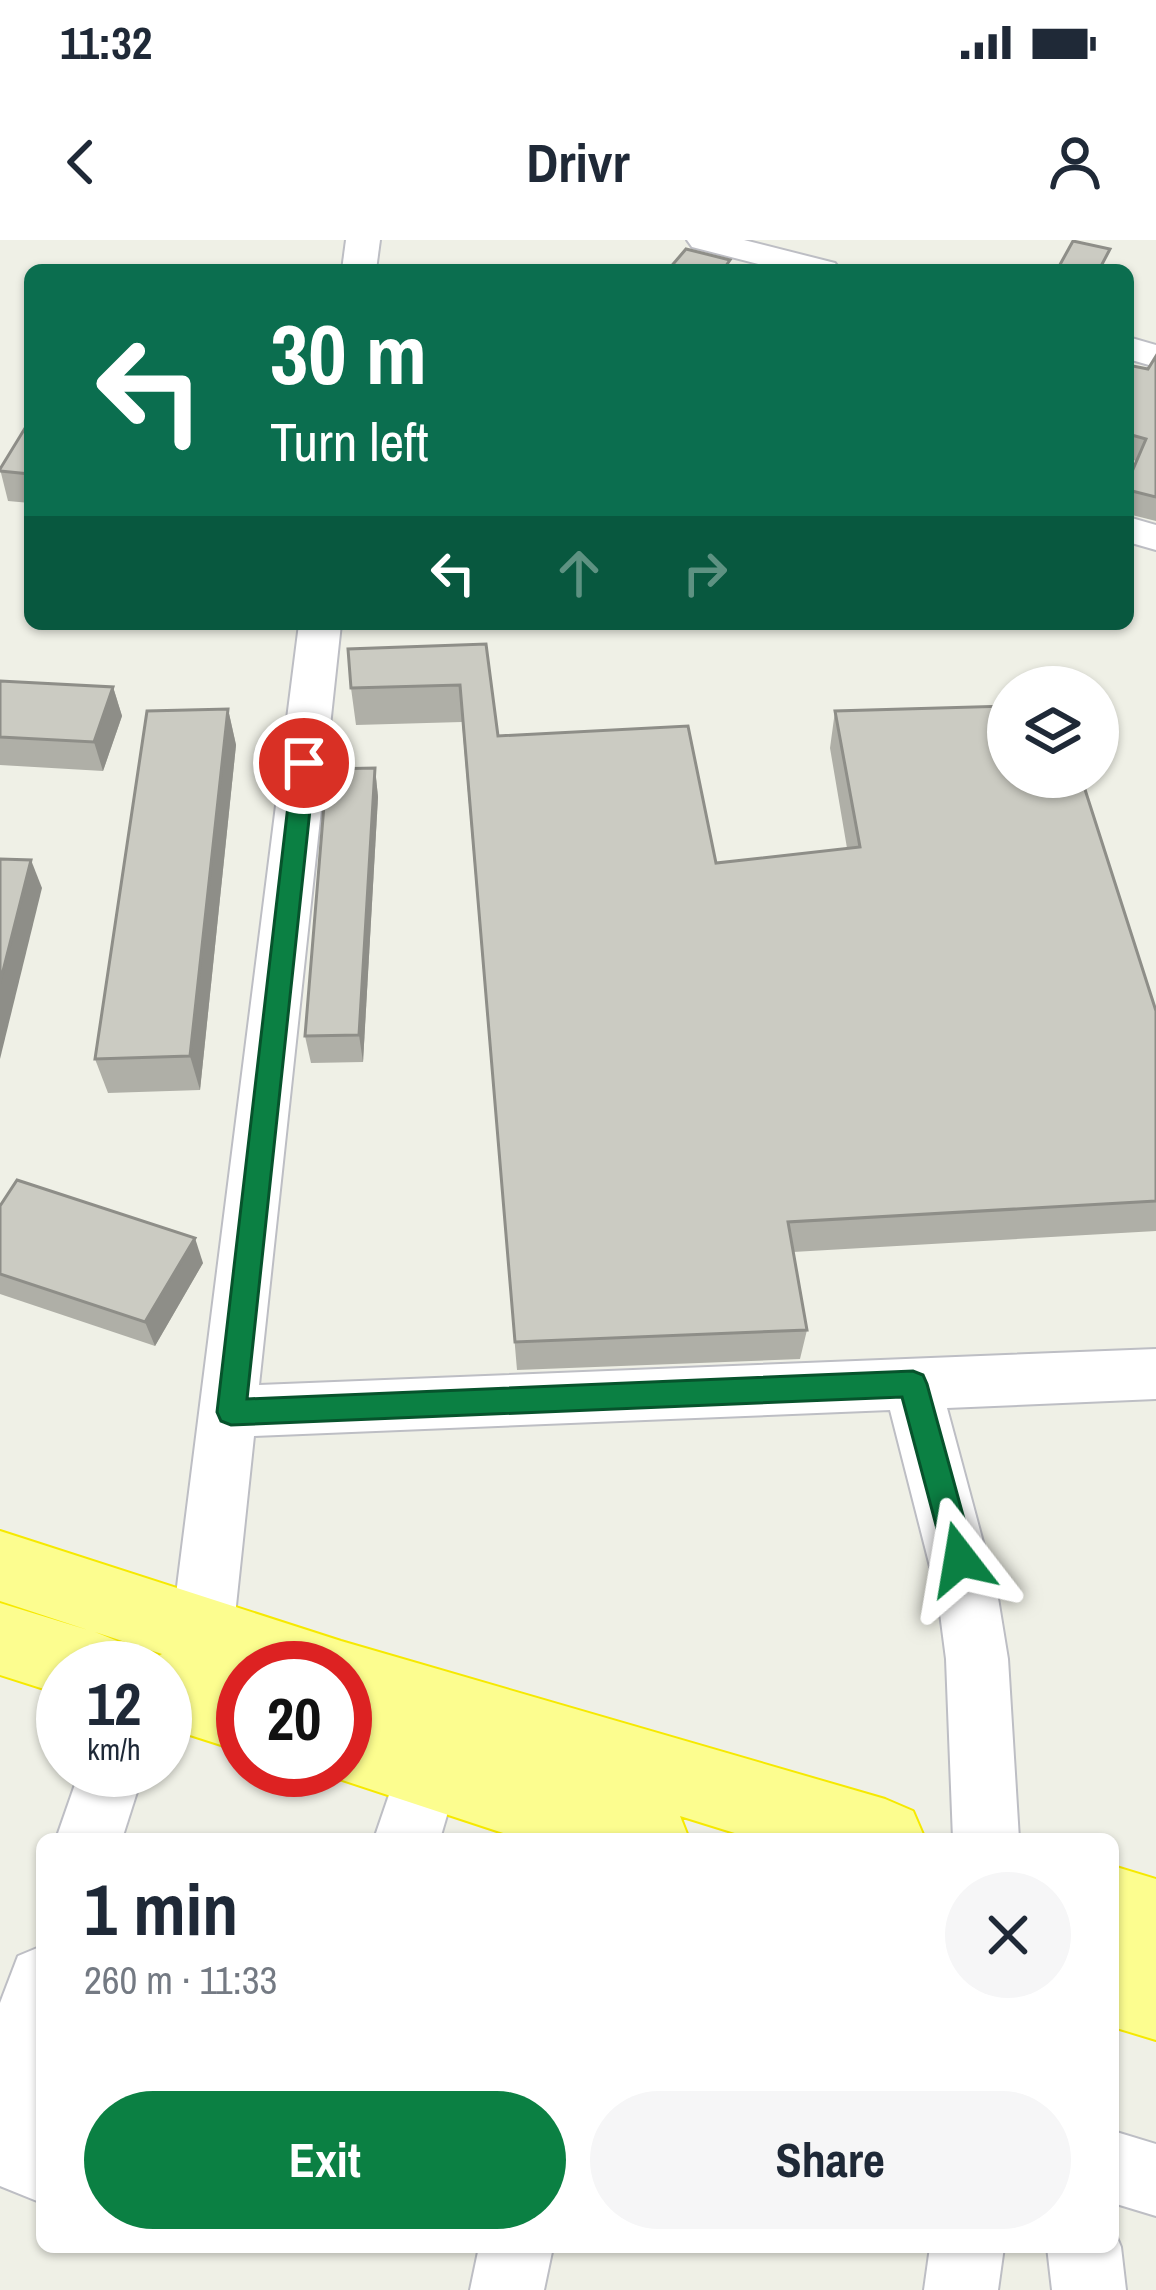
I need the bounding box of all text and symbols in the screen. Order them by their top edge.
text: 11:32 [60,12,152,73]
text: Drivr [526,126,630,199]
icon: back [48,129,114,195]
icon: person [1042,129,1108,195]
text: 30 m [270,297,427,410]
icon: left [72,312,228,468]
text: Turn left [270,405,429,478]
icon: left [420,540,486,606]
icon: ahead [546,540,612,606]
icon: right [672,540,738,606]
map controls [987,666,1119,798]
button: layers [987,666,1119,798]
pin [253,712,355,814]
icon: arrive [271,730,337,796]
position arrow [897,1496,1023,1622]
speed limit sign: 20 [216,1641,372,1797]
text: 12 [87,1663,141,1744]
text: km/h [87,1729,141,1769]
text: 1 min [84,1860,238,1957]
button: close [945,1872,1071,1998]
text: 260 m · 11:33 [84,1954,277,2006]
button: Exit [84,2091,566,2229]
button: Share [590,2091,1071,2229]

